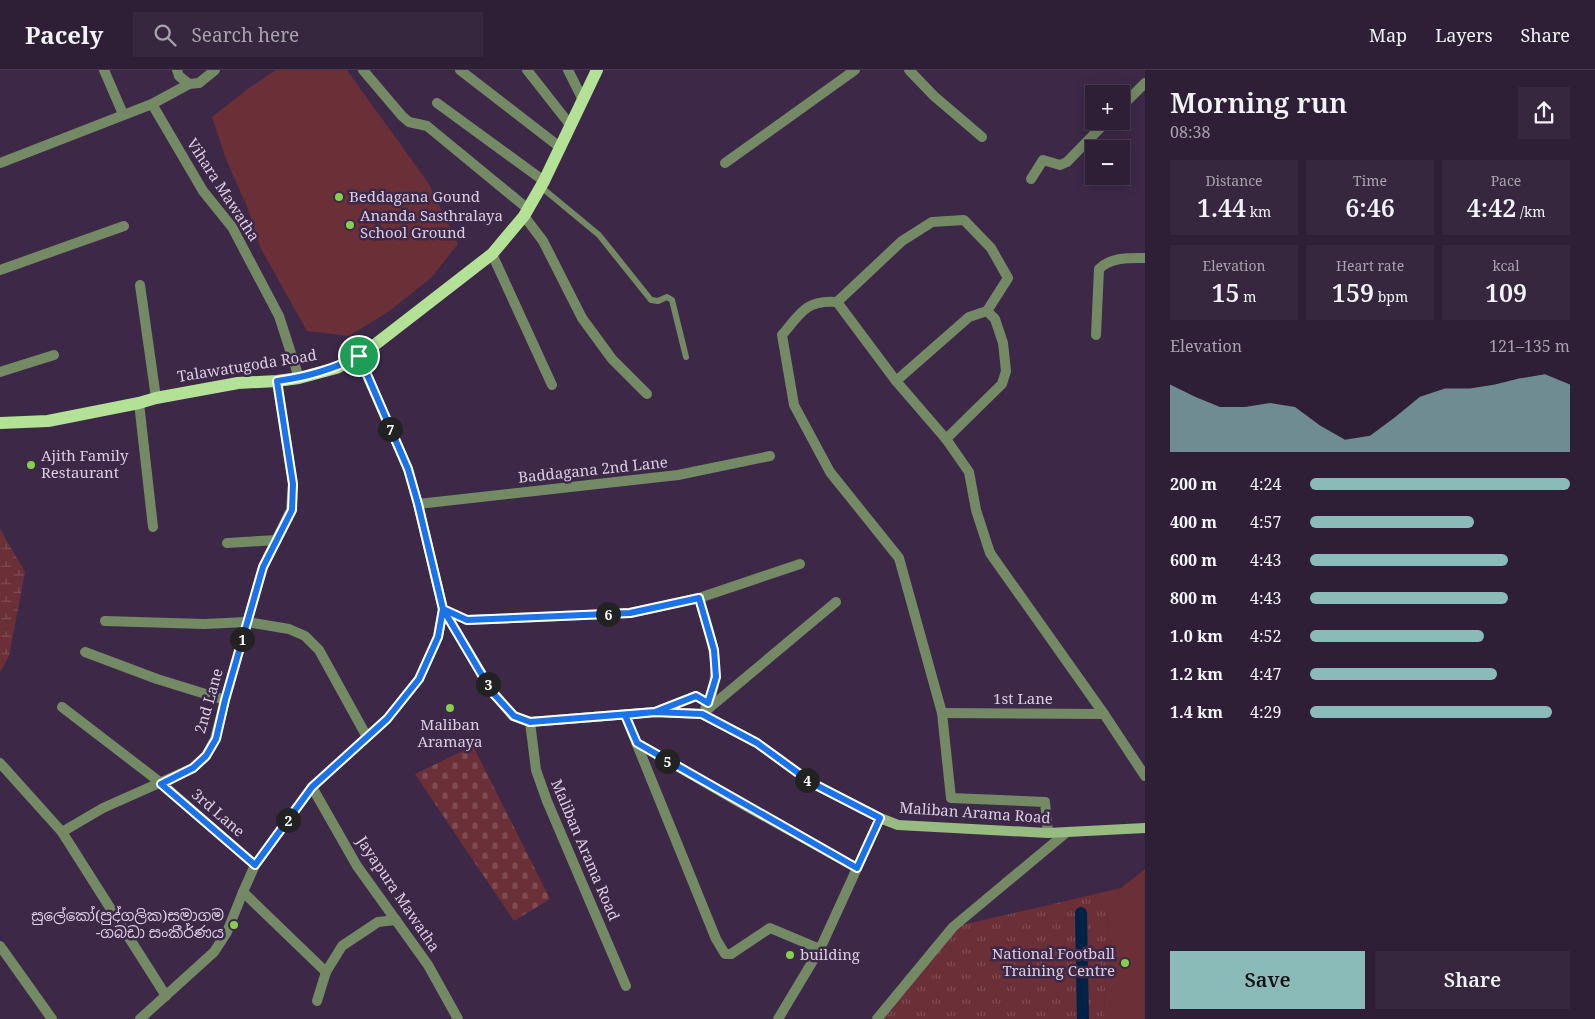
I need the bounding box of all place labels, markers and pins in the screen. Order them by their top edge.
place label: Beddagana Gound [349,186,480,206]
marker: Beddagana Gound [333,191,345,203]
place label: Ananda Sasthralaya School Ground [360,205,503,242]
marker: Ananda Sasthralaya School Ground [344,219,356,231]
pin [338,335,380,377]
pin: 7 [378,416,402,442]
place label: Ajith Family Restaurant [41,445,129,482]
marker: Ajith Family Restaurant [25,459,37,471]
pin: 6 [596,602,620,626]
pin: 1 [230,626,254,652]
pin: 3 [476,672,500,696]
marker: Maliban Aramaya [444,702,456,714]
place label: Maliban Aramaya [417,714,483,751]
pin: 5 [654,748,680,774]
pin: 4 [794,768,820,792]
pin: 2 [276,808,300,832]
place label: සුලේකෝ(පුද්ගලික)සමාගම -ගබඩා සංකීර්ණය [31,905,224,942]
marker: සුලේකෝ(පුද්ගලික)සමාගම -ගබඩා සංකීර්ණය [228,919,240,931]
place label: National Football Training Centre [992,943,1115,980]
place label: building [800,944,860,964]
marker: building [784,949,796,961]
marker: National Football Training Centre [1119,957,1131,969]

